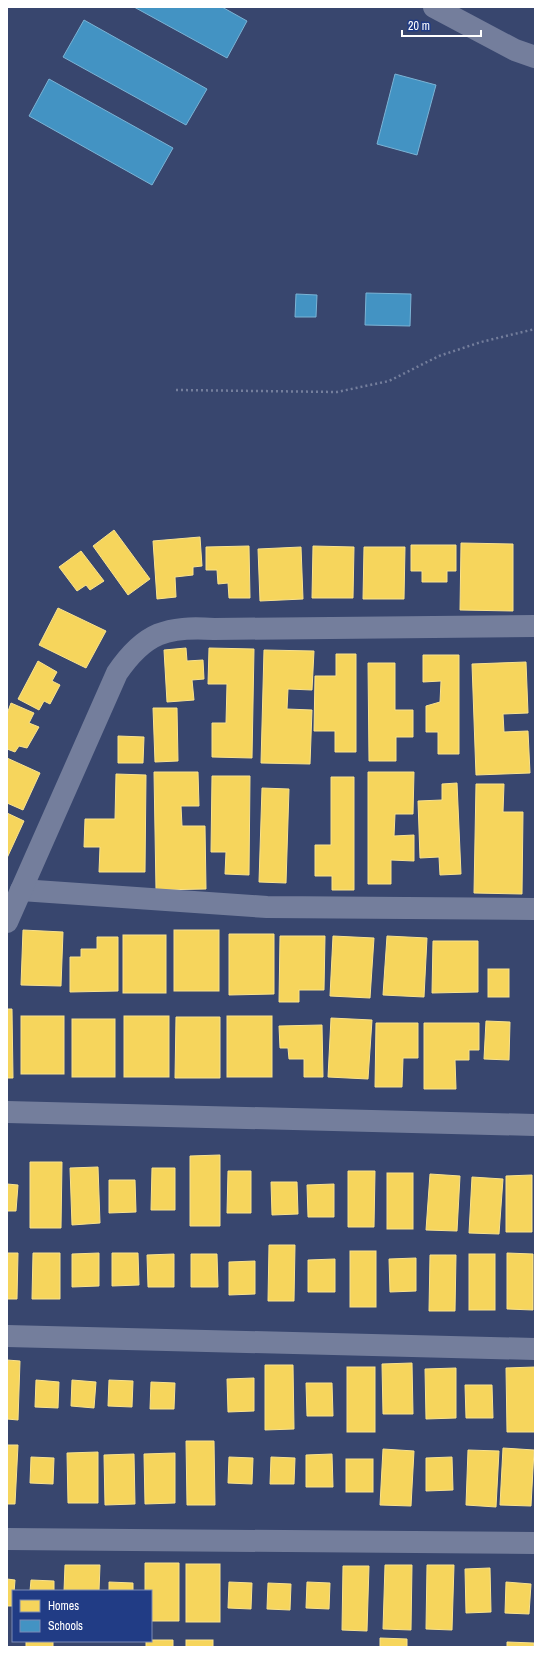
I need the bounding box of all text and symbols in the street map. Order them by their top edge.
scale bar [402,12,481,38]
text: 20 m [408,18,430,34]
legend [12,1590,152,1642]
text: Homes [48,1598,79,1614]
text: Schools [48,1618,83,1634]

